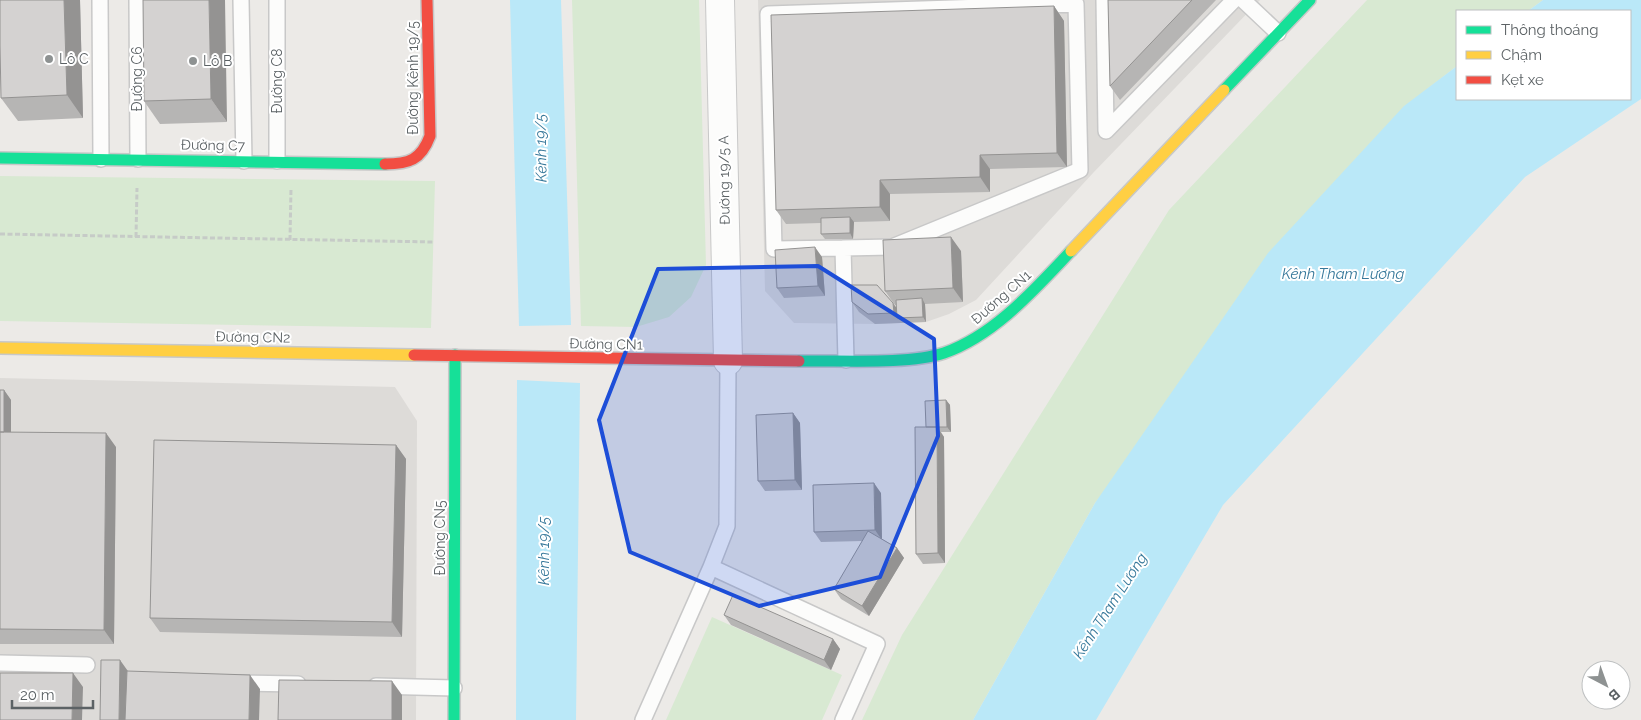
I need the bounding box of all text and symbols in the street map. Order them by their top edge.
legend [1456,10,1631,100]
street label: Đường Kênh 19/5 [405,21,421,135]
text: Thông thoáng [1501,21,1599,39]
street label: Đường C6 [129,46,145,112]
text: Chậm [1501,46,1542,64]
street label: Đường C8 [269,48,285,114]
place label: Lô C [59,51,89,67]
marker: Lô C [43,53,55,65]
place label: Lô B [203,53,232,69]
marker: Lô B [187,55,199,67]
text: Kẹt xe [1501,71,1544,89]
water label: Kênh 19/5 [531,113,551,182]
street label: Đường 19/5 A [715,135,733,225]
street label: Đường C7 [181,136,246,154]
water label: Kênh Tham Lương [1282,265,1404,283]
street label: Đường CN1 [968,267,1034,327]
street label: Đường CN2 [215,328,291,346]
street label: Đường CN1 [569,335,643,353]
street label: Đường CN5 [432,500,448,576]
water label: Kênh 19/5 [535,517,553,585]
water label: Kênh Tham Lương [1069,550,1151,662]
north arrow [1581,660,1631,710]
scale bar [12,678,94,710]
text: 20 m [20,686,55,704]
text: B [1605,686,1623,704]

